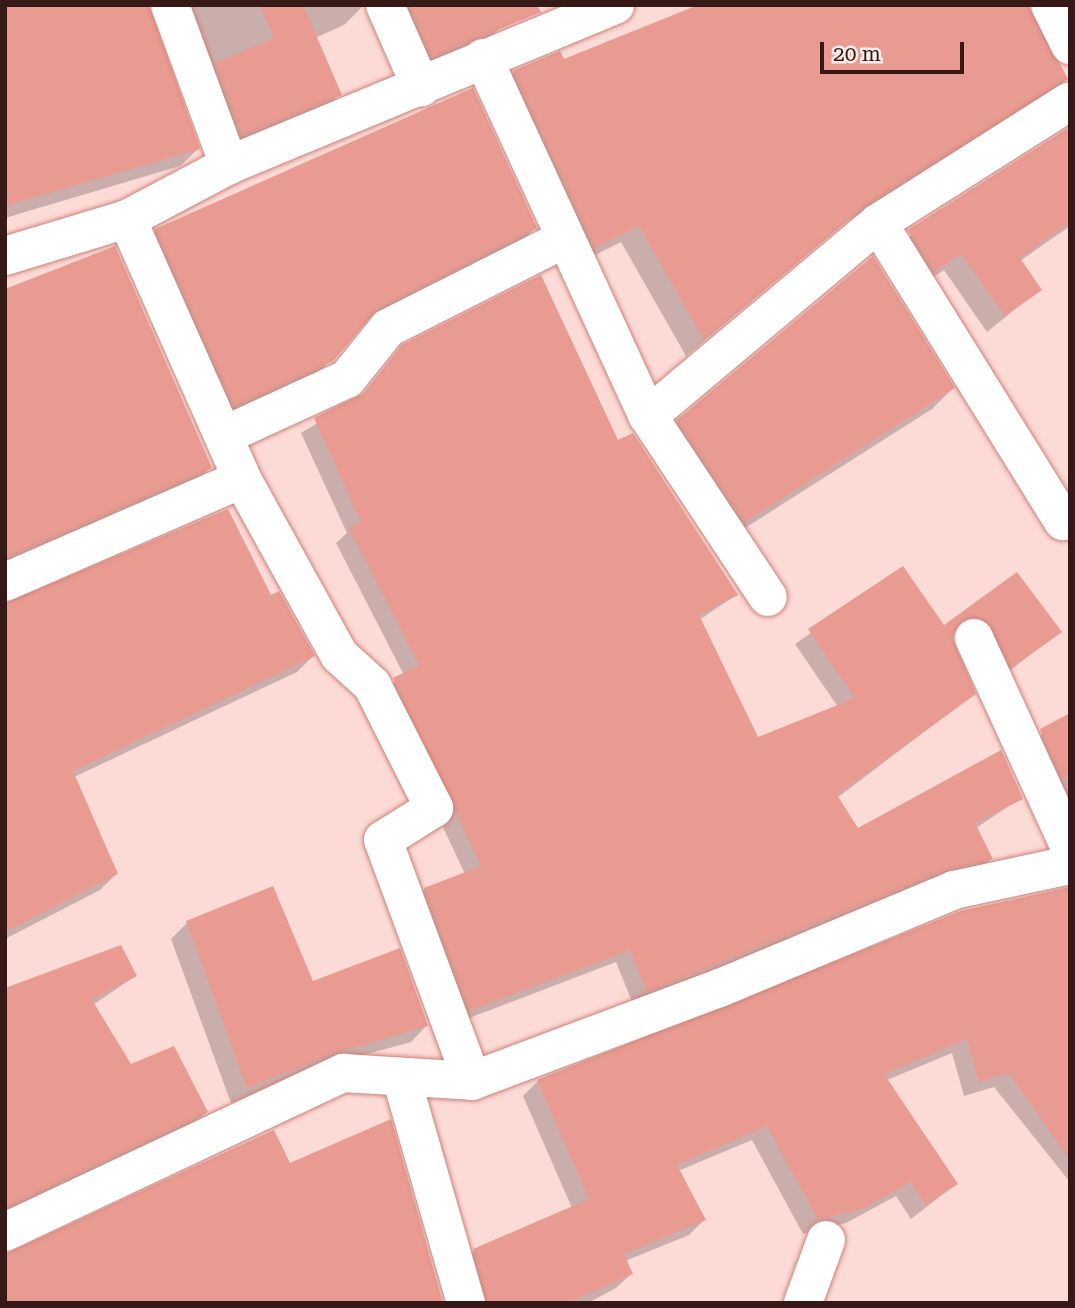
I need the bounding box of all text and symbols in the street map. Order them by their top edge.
scale bar [823,28,967,72]
text: 20 m [833,42,881,66]

